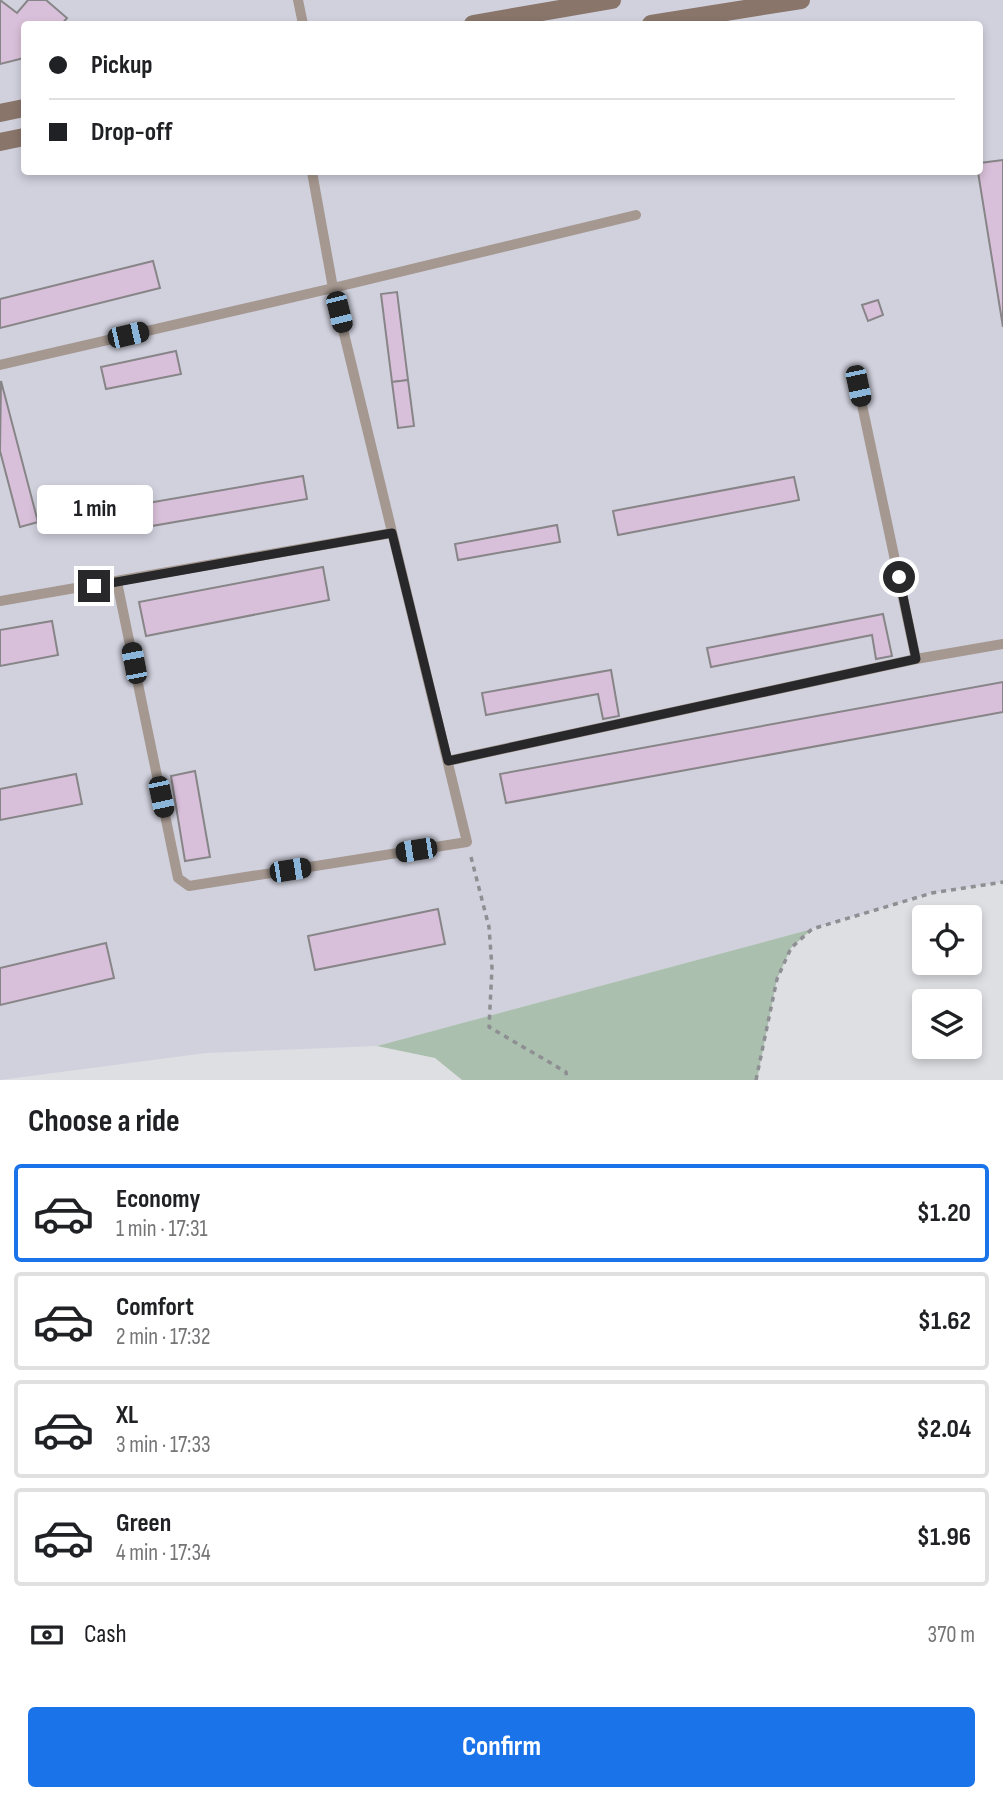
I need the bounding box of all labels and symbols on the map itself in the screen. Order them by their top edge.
car [324,289,355,335]
car [106,320,151,350]
car [844,363,873,409]
callout: 1 min [36,484,152,534]
route start [883,561,915,593]
route end [78,570,110,602]
car [120,640,149,686]
car [147,774,176,820]
car [394,836,439,864]
car [268,856,313,884]

